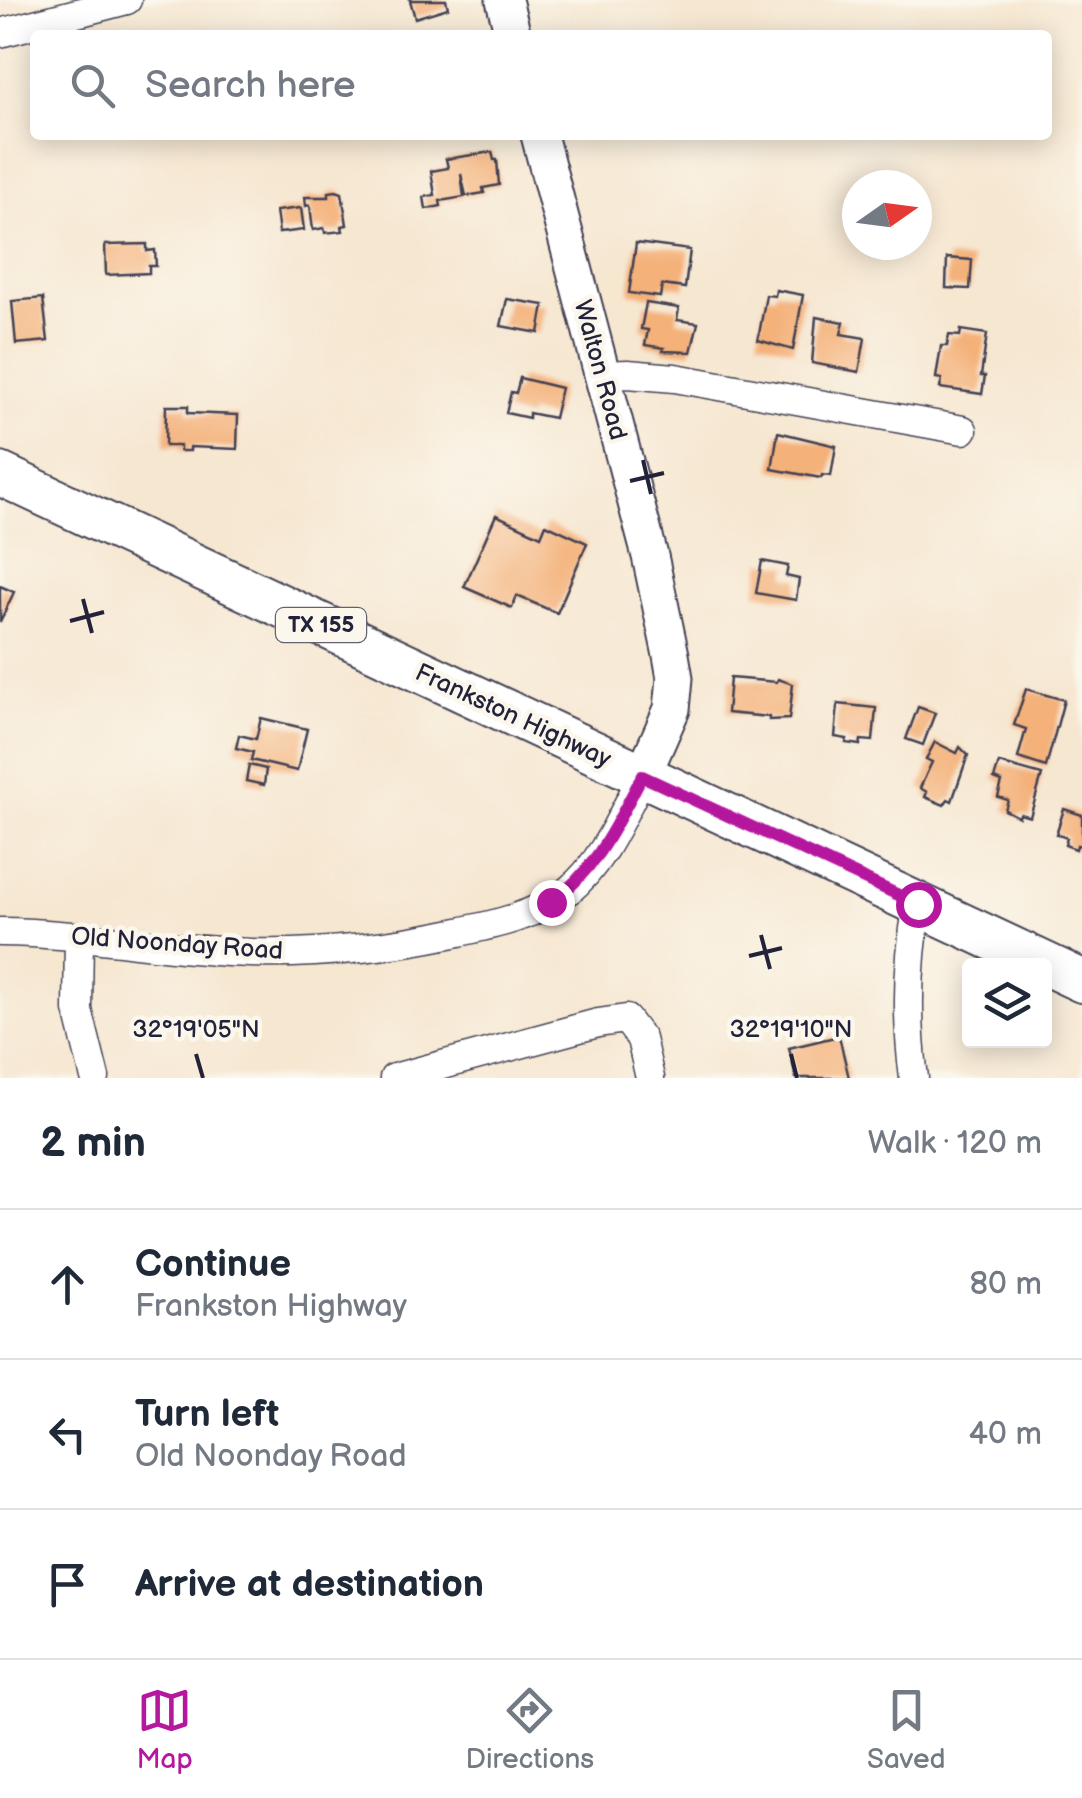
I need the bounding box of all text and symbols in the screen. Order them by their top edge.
search box [30,30,1052,140]
icon: search [65,58,120,113]
text: Search here [145,63,356,108]
north arrow [842,170,932,260]
street label: Walton Road [566,297,634,443]
road number: TX 155 [276,608,366,642]
street label: Frankston Highway [410,657,616,775]
route end [529,880,575,926]
route start [896,882,942,928]
street label: Old Noonday Road [70,921,284,967]
map controls [962,958,1052,1048]
button: layers [962,958,1052,1048]
text: 32°19'05"N [132,1014,260,1045]
text: 32°19'10"N [729,1014,853,1045]
text: 2 min [40,1118,146,1169]
text: Walk · 120 m [868,1124,1042,1163]
text: Continue [135,1242,291,1287]
icon: ahead [40,1257,95,1312]
text: 80 m [969,1265,1042,1304]
text: Frankston Highway [135,1287,407,1326]
text: Turn left [135,1392,279,1437]
icon: left [40,1407,95,1462]
text: 40 m [969,1415,1042,1454]
text: Old Noonday Road [135,1437,407,1476]
icon: arrive [40,1557,95,1612]
text: Arrive at destination [135,1562,484,1607]
tab: Map [136,1683,193,1776]
tab: Directions [465,1683,594,1776]
tab: Saved [867,1683,946,1776]

